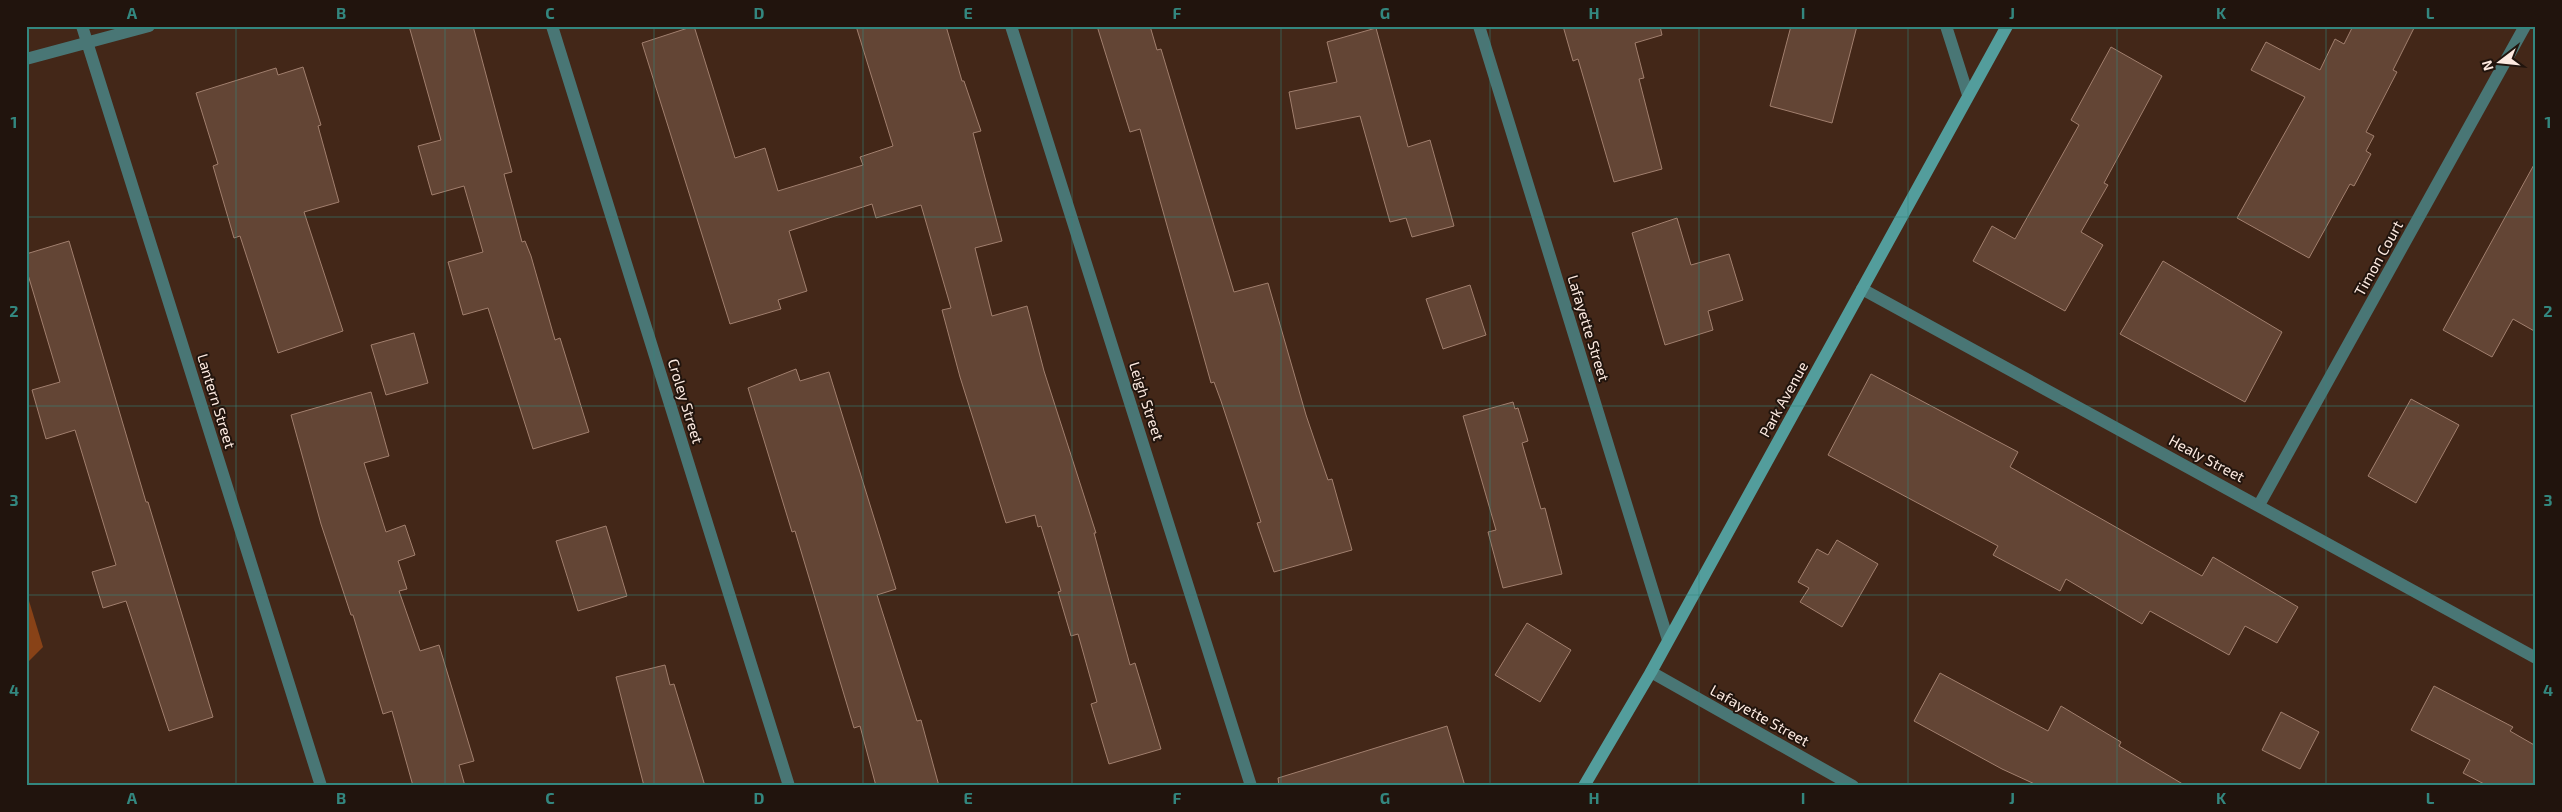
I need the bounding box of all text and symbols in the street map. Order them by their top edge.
text: A [127,3,138,22]
text: B [336,3,346,22]
text: C [545,3,555,22]
text: D [754,3,765,22]
text: E [963,3,973,22]
text: F [1173,3,1182,22]
text: G [1380,3,1390,22]
text: H [1588,3,1600,22]
text: I [1801,3,1805,22]
text: J [2009,3,2015,22]
text: K [2216,3,2227,22]
text: L [2426,3,2435,22]
north arrow [2474,38,2524,88]
text: N [2477,59,2497,73]
text: 1 [11,112,17,131]
text: 1 [2545,112,2551,131]
street label: Timon Court [2350,217,2406,299]
street label: Lafayette Street [1564,273,1614,384]
text: 2 [9,301,19,320]
text: 2 [2543,301,2553,320]
street label: Lantern Street [194,351,240,451]
street label: Croley Street [665,356,708,446]
street label: Park Avenue [1755,358,1811,440]
street label: Leigh Street [1126,359,1168,443]
street label: Healy Street [2166,431,2248,486]
text: 3 [9,490,19,509]
text: 3 [2543,490,2553,509]
text: 4 [9,680,19,699]
street label: Lafayette Street [1707,680,1813,750]
text: 4 [2543,680,2553,699]
text: A [127,788,138,807]
text: B [336,788,346,807]
text: C [545,788,555,807]
text: D [754,788,765,807]
text: E [963,788,973,807]
text: F [1173,788,1182,807]
text: G [1380,788,1390,807]
text: H [1588,788,1600,807]
text: I [1801,788,1805,807]
text: J [2009,788,2015,807]
text: K [2216,788,2227,807]
text: L [2426,788,2435,807]

